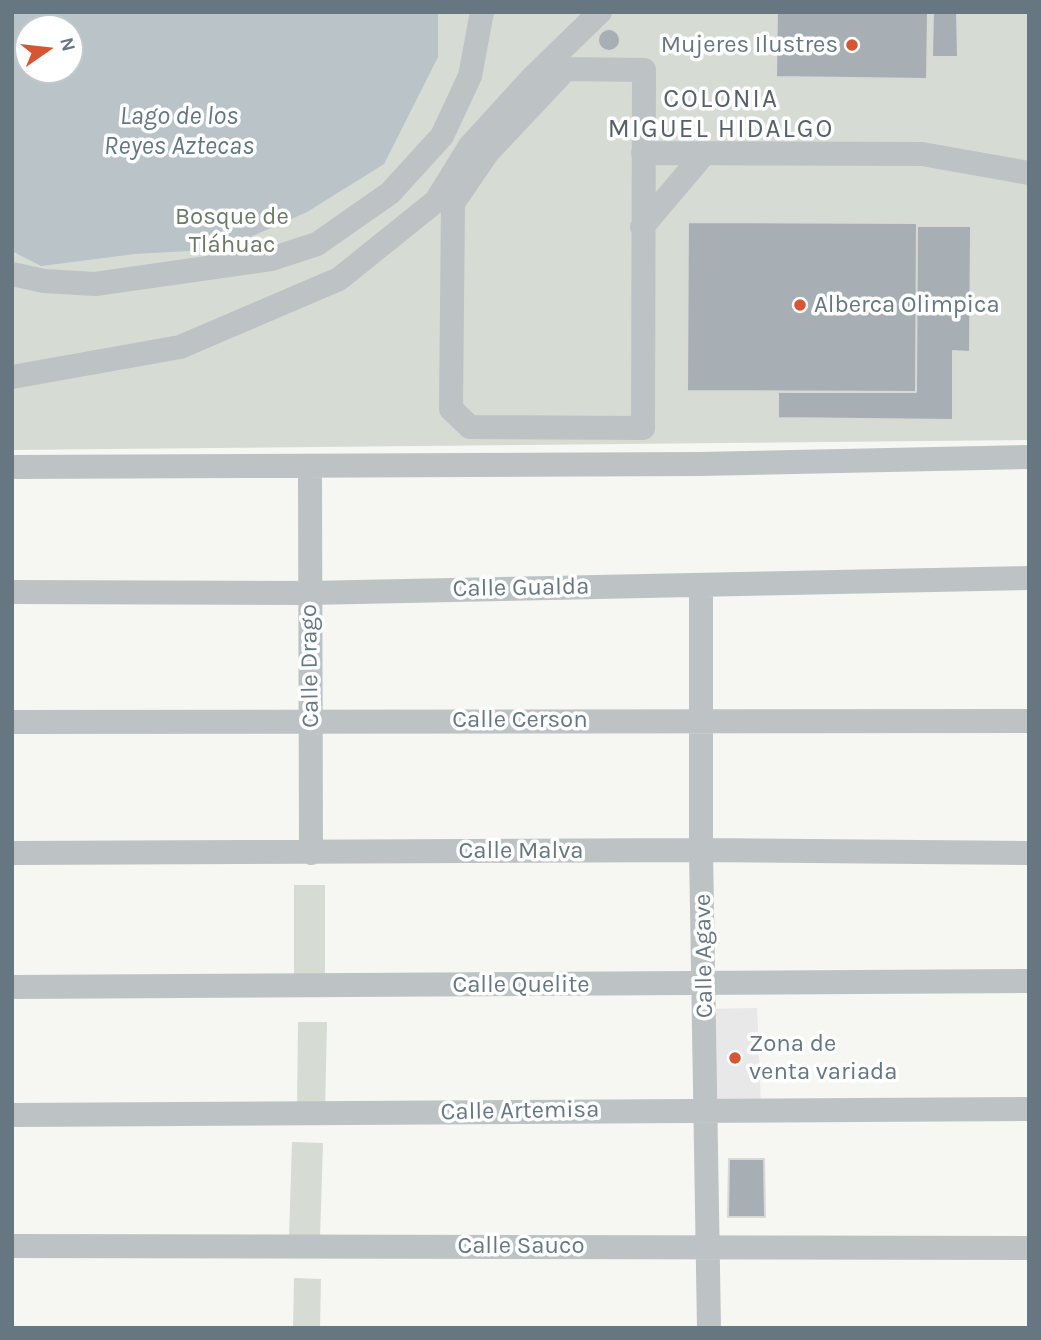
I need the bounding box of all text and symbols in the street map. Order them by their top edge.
north arrow [14,14,84,84]
place label: Mujeres Ilustres [661,31,838,59]
text: N [55,35,80,54]
marker: Mujeres Ilustres [844,37,860,53]
district label: COLONIA MIGUEL HIDALGO [610,84,832,146]
water label: Lago de los Reyes Aztecas [104,101,254,162]
park label: Bosque de Tláhuac [175,203,289,259]
place label: Alberca Olimpica [814,291,1000,319]
marker: Alberca Olimpica [792,297,808,313]
street label: Calle Gualda [452,572,590,604]
street label: Calle Drago [295,604,325,728]
street label: Calle Cerson [452,706,588,734]
street label: Calle Malva [459,837,583,865]
street label: Calle Agave [689,894,719,1018]
street label: Calle Quelite [452,971,590,999]
place label: Zona de venta variada [749,1030,898,1086]
marker: Zona de venta variada [727,1050,743,1066]
street label: Calle Artemisa [440,1095,600,1127]
street label: Calle Sauco [457,1232,585,1260]

